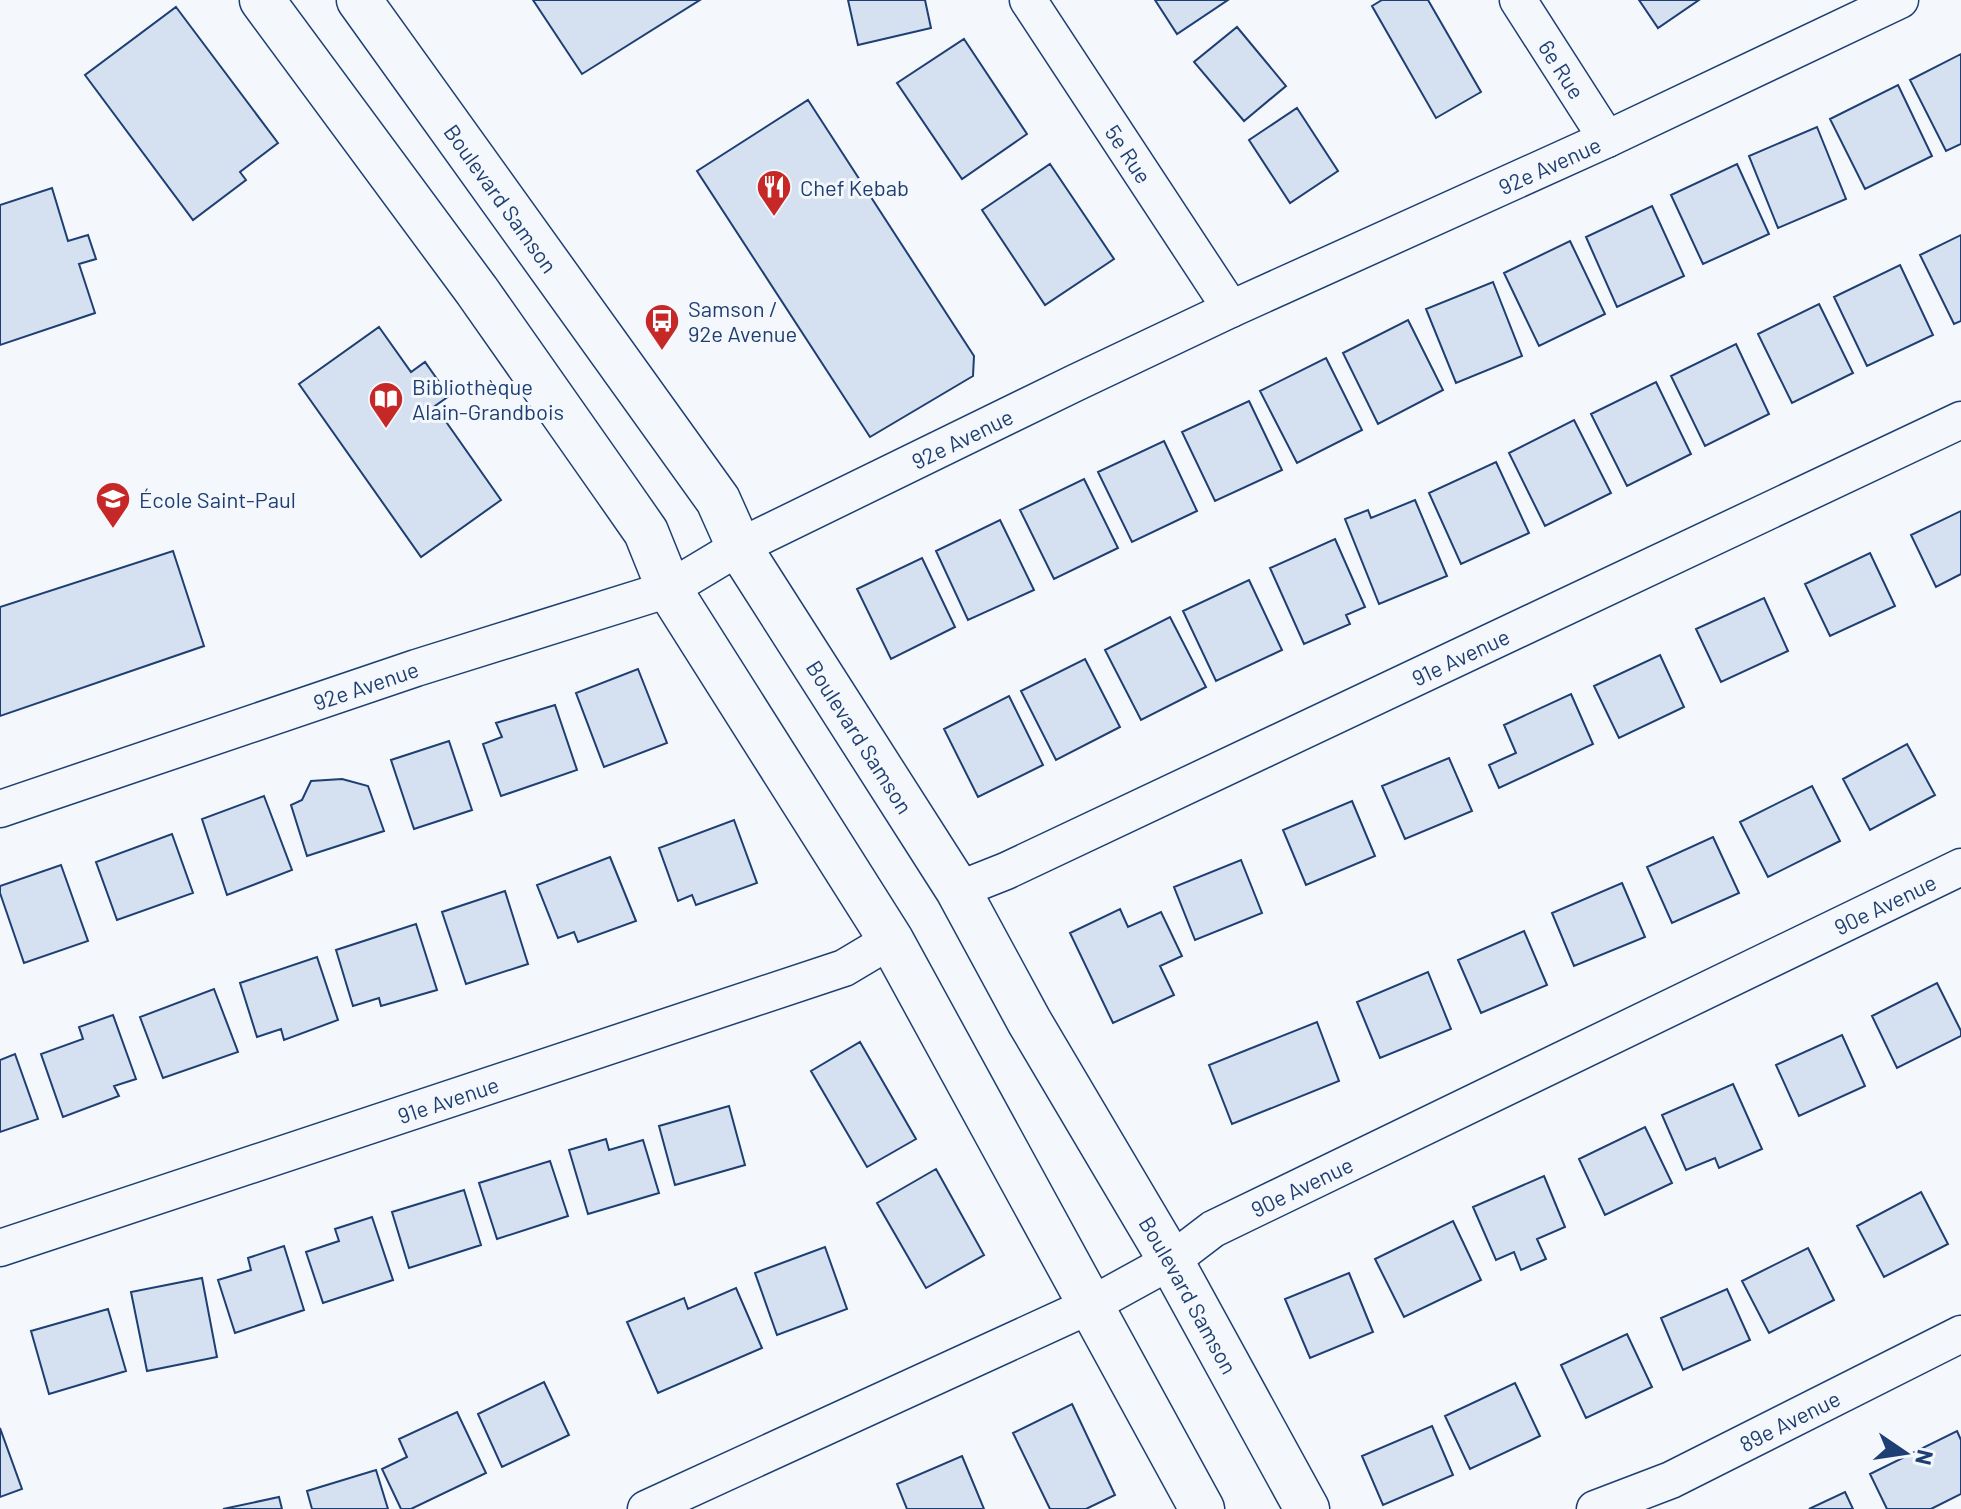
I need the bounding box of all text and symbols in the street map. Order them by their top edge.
street label: 6e Rue [1534,35,1591,103]
street label: Boulevard Samson [439,119,563,278]
street label: 5e Rue [1100,120,1158,188]
street label: 92e Avenue [1494,131,1605,199]
restaurant icon: Chef Kebab [755,168,793,218]
place label: Chef Kebab [800,174,909,200]
place label: Samson / 92e Avenue [688,295,797,346]
bus stop icon: Samson / 92e Avenue [643,302,681,352]
place label: Bibliothèque Alain-Grandbois [412,373,564,424]
library icon: Bibliothèque Alain-Grandbois [367,380,405,430]
street label: 92e Avenue [907,403,1017,474]
school or university icon: École Saint-Paul [94,480,132,530]
place label: École Saint-Paul [139,486,296,512]
street label: 91e Avenue [1407,622,1513,691]
street label: 92e Avenue [310,655,422,715]
street label: Boulevard Samson [802,655,919,818]
street label: 90e Avenue [1830,868,1940,940]
street label: 91e Avenue [394,1071,502,1128]
street label: 90e Avenue [1246,1150,1357,1222]
street label: Boulevard Samson [1134,1211,1243,1378]
street label: 89e Avenue [1735,1384,1844,1456]
north arrow [1865,1413,1945,1493]
text: N [1911,1448,1940,1468]

